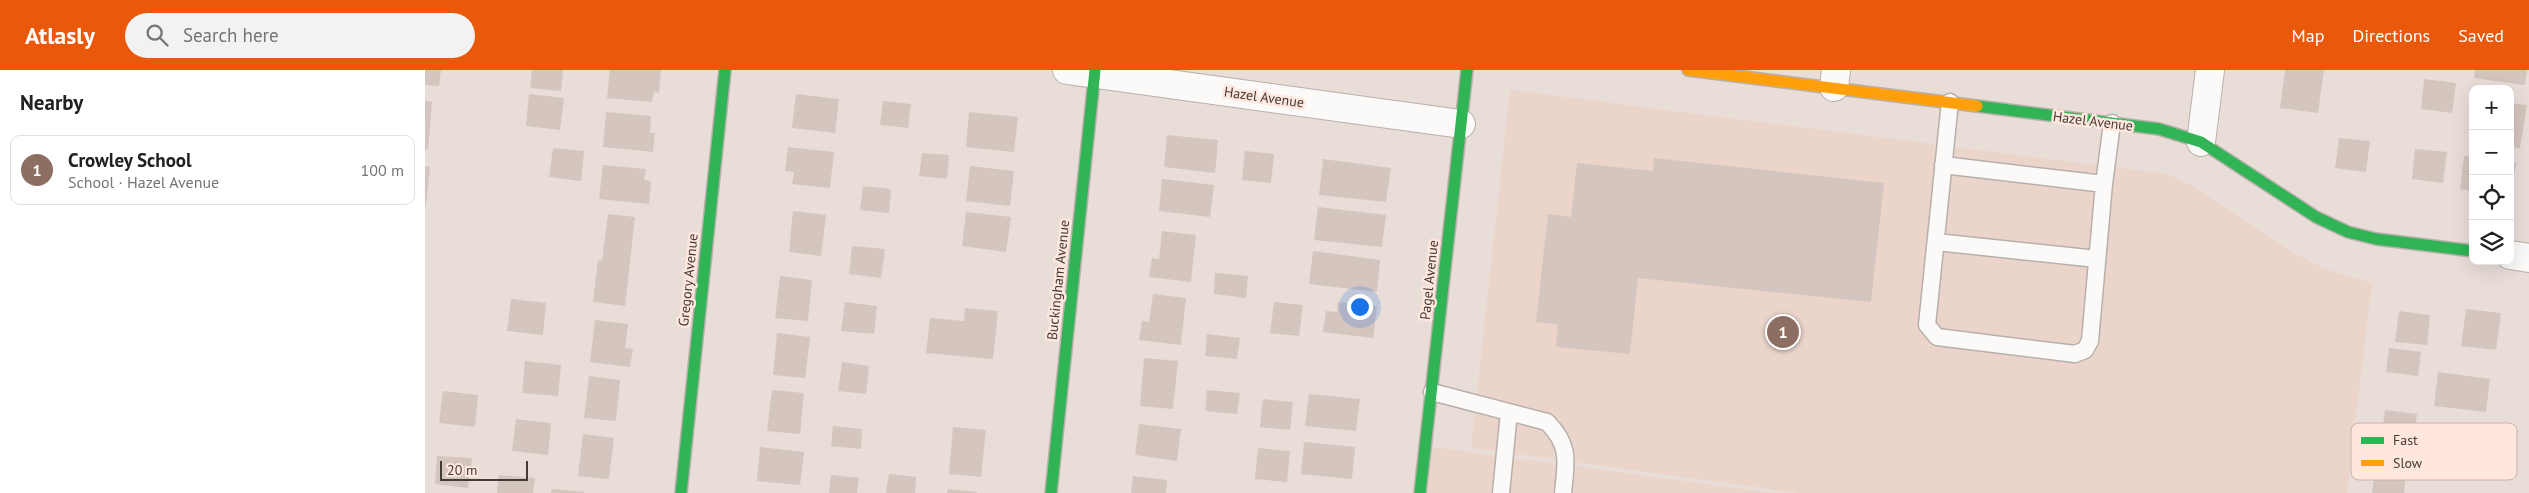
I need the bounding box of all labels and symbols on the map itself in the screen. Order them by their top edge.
street label: Hazel Avenue [1223,82,1305,112]
street label: Hazel Avenue [2052,107,2134,135]
street label: Buckingham Avenue [1043,219,1073,341]
street label: Gregory Avenue [674,233,702,327]
street label: Pagel Avenue [1416,239,1442,321]
your location [1347,294,1373,320]
pin: 1 [1767,313,1799,351]
legend [2351,423,2517,480]
text: Fast [2393,431,2418,449]
text: Slow [2393,454,2423,472]
scale bar [440,458,527,481]

